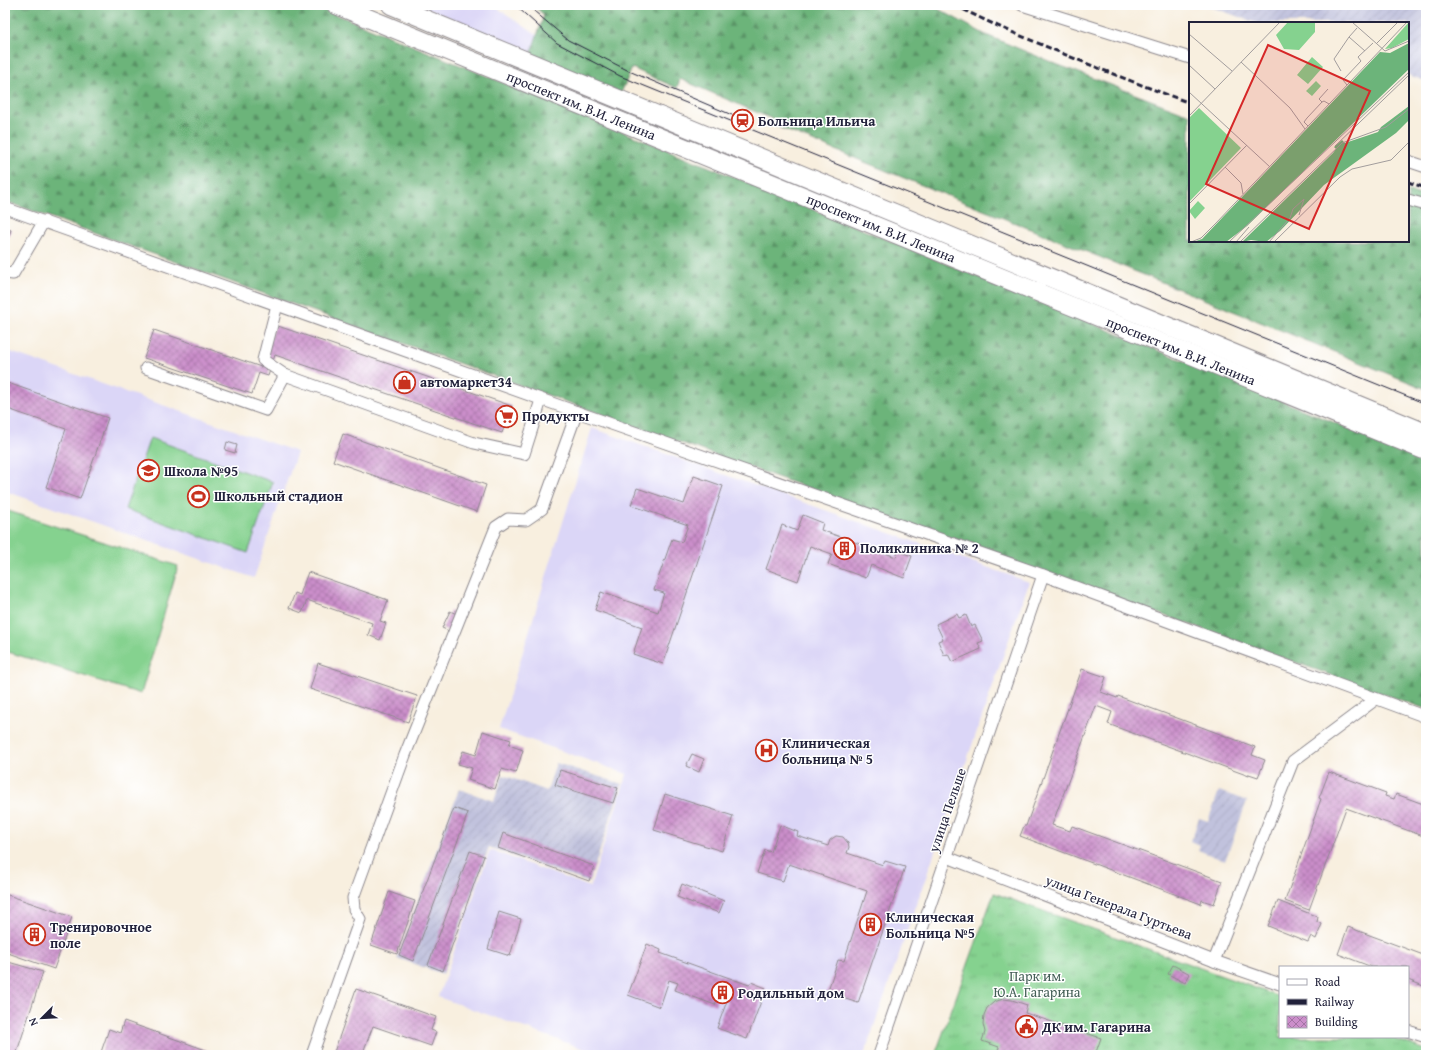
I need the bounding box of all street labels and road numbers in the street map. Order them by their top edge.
street label: проспект им. В.И. Ленина [504,66,659,145]
street label: проспект им. В.И. Ленина [804,189,959,268]
street label: проспект им. В.И. Ленина [1103,311,1259,390]
street label: улица Пельше [923,765,971,856]
street label: улица Генерала Гуртьева [1042,869,1195,944]

